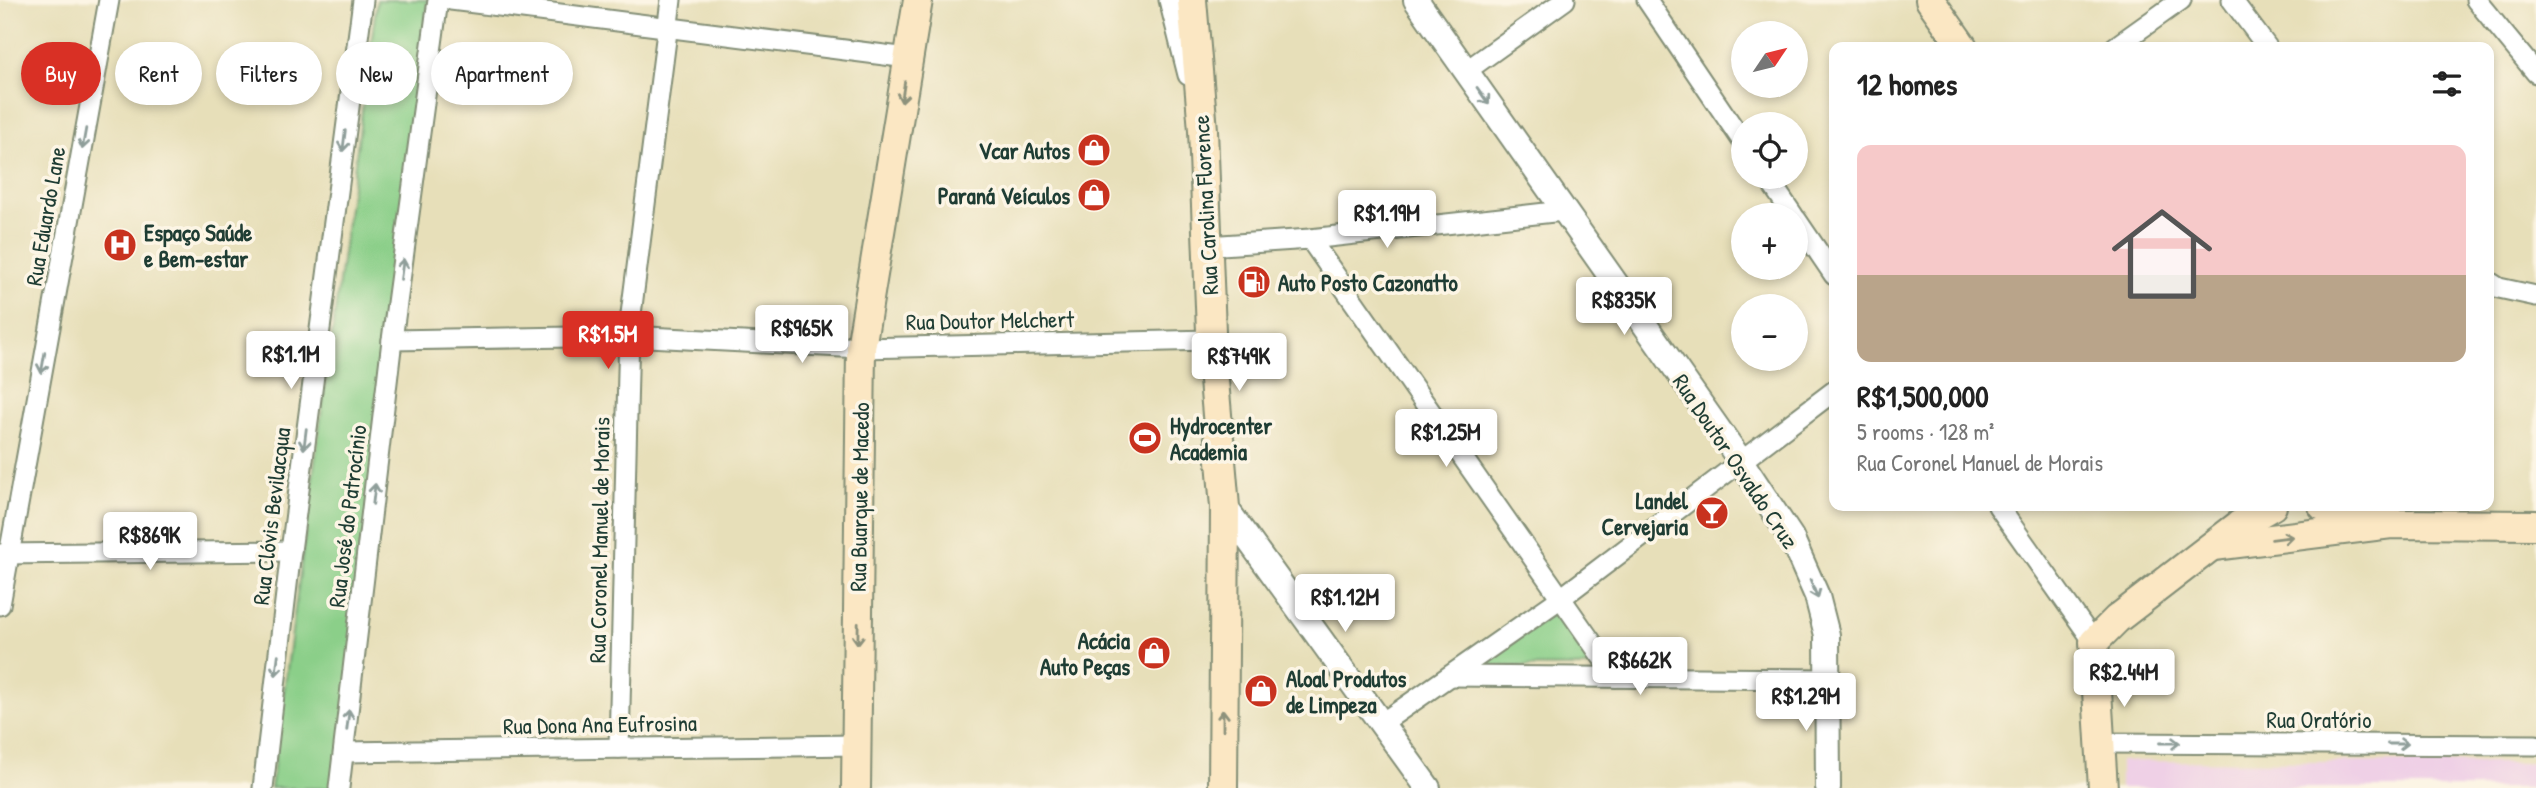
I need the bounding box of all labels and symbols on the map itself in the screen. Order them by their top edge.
north arrow [1731,21,1808,98]
one-way arrow [896,80,909,102]
one-way arrow [1476,86,1490,105]
street label: Rua Carolina Florence [1185,114,1225,296]
one-way arrow [77,128,90,150]
one-way arrow [338,129,351,151]
shop icon: Vcar Autos [1075,131,1113,169]
place label: Vcar Autos [979,135,1070,166]
street label: Rua Eduardo Lane [18,144,72,288]
shop icon: Paraná Veículos [1075,176,1113,214]
place label: Paraná Veículos [938,180,1070,211]
pin: R$1.19M [1322,190,1452,250]
place label: Espaço Saúde e Bem-estar [144,217,253,274]
hospital icon: Espaço Saúde e Bem-estar [101,226,139,264]
one-way arrow [396,258,409,280]
fuel station icon: Auto Posto Cazonatto [1235,263,1273,301]
place label: Auto Posto Cazonatto [1278,267,1459,298]
pin: R$835K [1567,278,1681,337]
street label: Rua Doutor Melchert [906,303,1075,337]
pin: R$965K [745,306,859,365]
pin: R$1.5M [551,312,665,371]
pin: R$1.1M [234,332,348,391]
pin: R$749K [1182,334,1296,393]
one-way arrow [36,351,50,374]
street label: Rua Doutor Osvaldo Cruz [1666,367,1806,555]
street label: Rua Buarque de Macedo [842,402,876,592]
place label: Hydrocenter Academia [1170,410,1272,467]
pin: R$1.25M [1381,410,1511,469]
street label: Rua Coronel Manuel de Morais [581,417,617,663]
sports icon: Hydrocenter Academia [1126,419,1164,457]
street label: Rua José do Patrocínio [320,423,374,609]
street label: Rua Clóvis Bevilacqua [245,426,297,606]
one-way arrow [299,427,312,450]
one-way arrow [368,483,381,506]
place label: Landel Cervejaria [1602,485,1689,542]
bar icon: Landel Cervejaria [1693,494,1731,532]
pin: R$869K [93,512,207,572]
one-way arrow [2270,531,2292,544]
pin: R$1.12M [1280,574,1410,634]
one-way arrow [1808,578,1821,600]
one-way arrow [851,622,865,645]
place label: Acácia Auto Peças [1040,625,1130,682]
shop icon: Acácia Auto Peças [1135,634,1173,672]
pin: R$662K [1583,638,1697,697]
pin: R$2.44M [2059,650,2189,709]
one-way arrow [271,653,284,676]
place label: Aloal Produtos de Limpeza [1286,663,1407,721]
shop icon: Aloal Produtos de Limpeza [1242,672,1280,710]
pin: R$1.29M [1741,674,1871,733]
street label: Rua Oratório [2266,704,2372,735]
street label: Rua Dona Ana Eufrosina [503,707,697,741]
one-way arrow [341,709,354,732]
one-way arrow [1216,709,1230,732]
one-way arrow [2158,736,2181,750]
one-way arrow [2386,737,2409,751]

